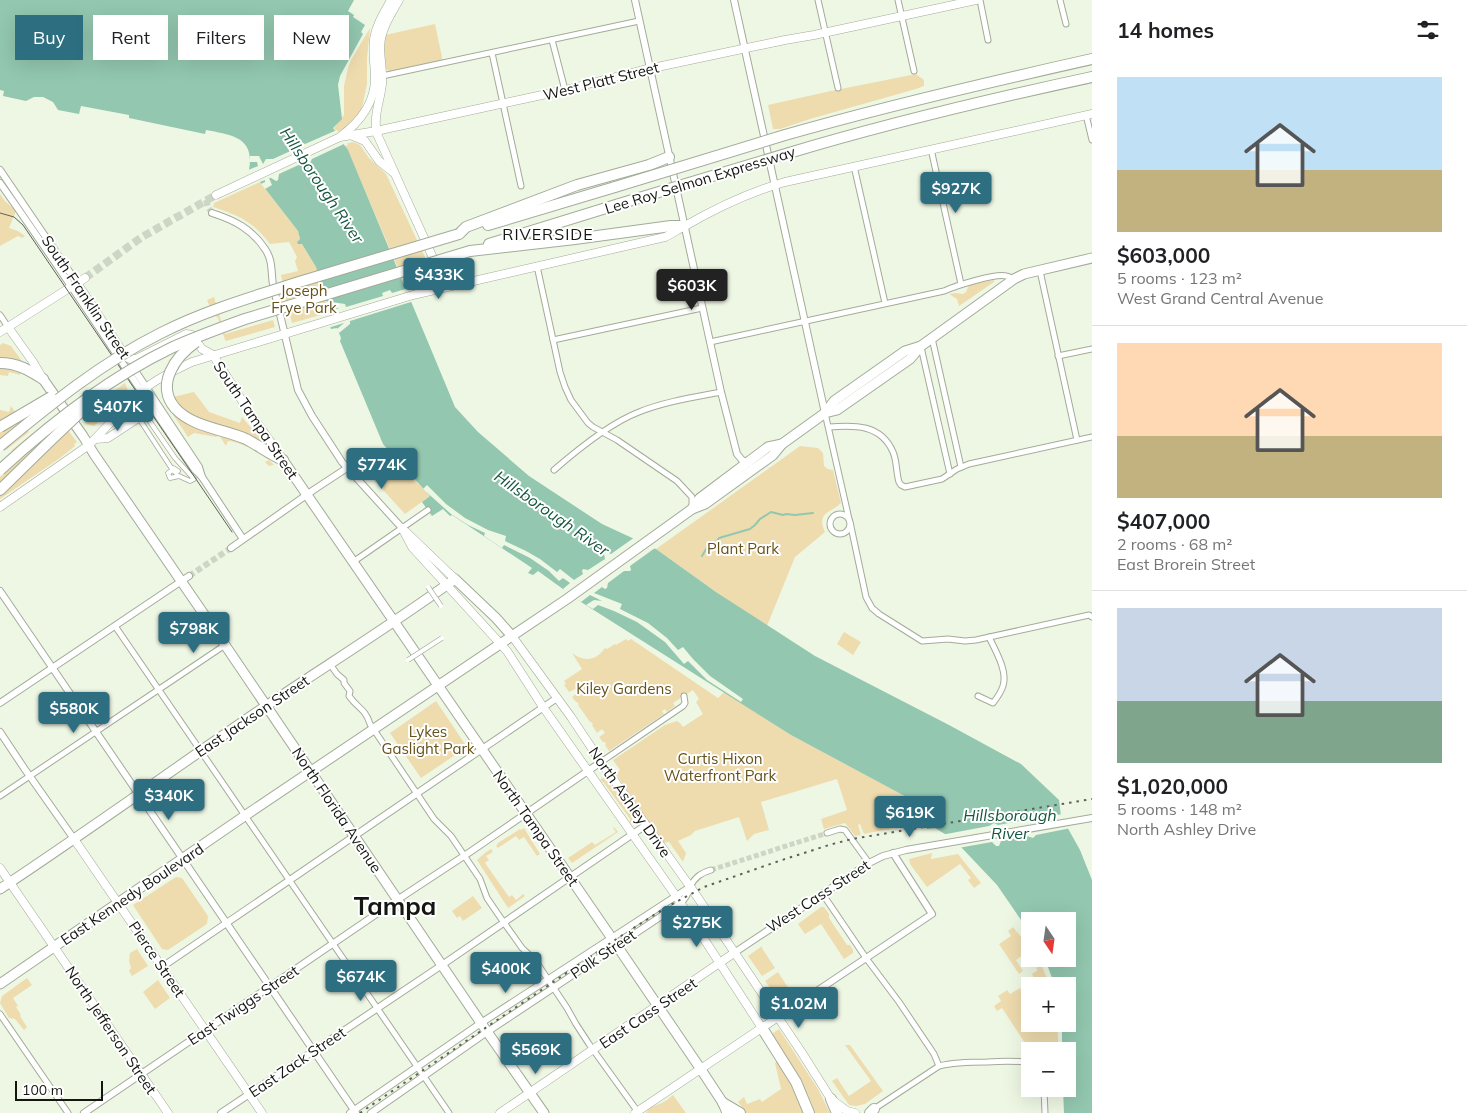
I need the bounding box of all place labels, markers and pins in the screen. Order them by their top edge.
pin: $927K [921,172,991,214]
pin: $433K [404,258,474,300]
pin: $603K [657,268,727,311]
pin: $407K [83,390,153,432]
pin: $774K [347,448,417,490]
pin: $798K [159,612,229,654]
pin: $580K [39,692,109,734]
pin: $340K [134,778,204,821]
pin: $619K [875,796,945,838]
pin: $275K [662,906,732,948]
pin: $400K [471,952,541,994]
pin: $674K [326,960,396,1002]
pin: $1.02M [758,986,840,1029]
pin: $569K [501,1032,571,1075]

